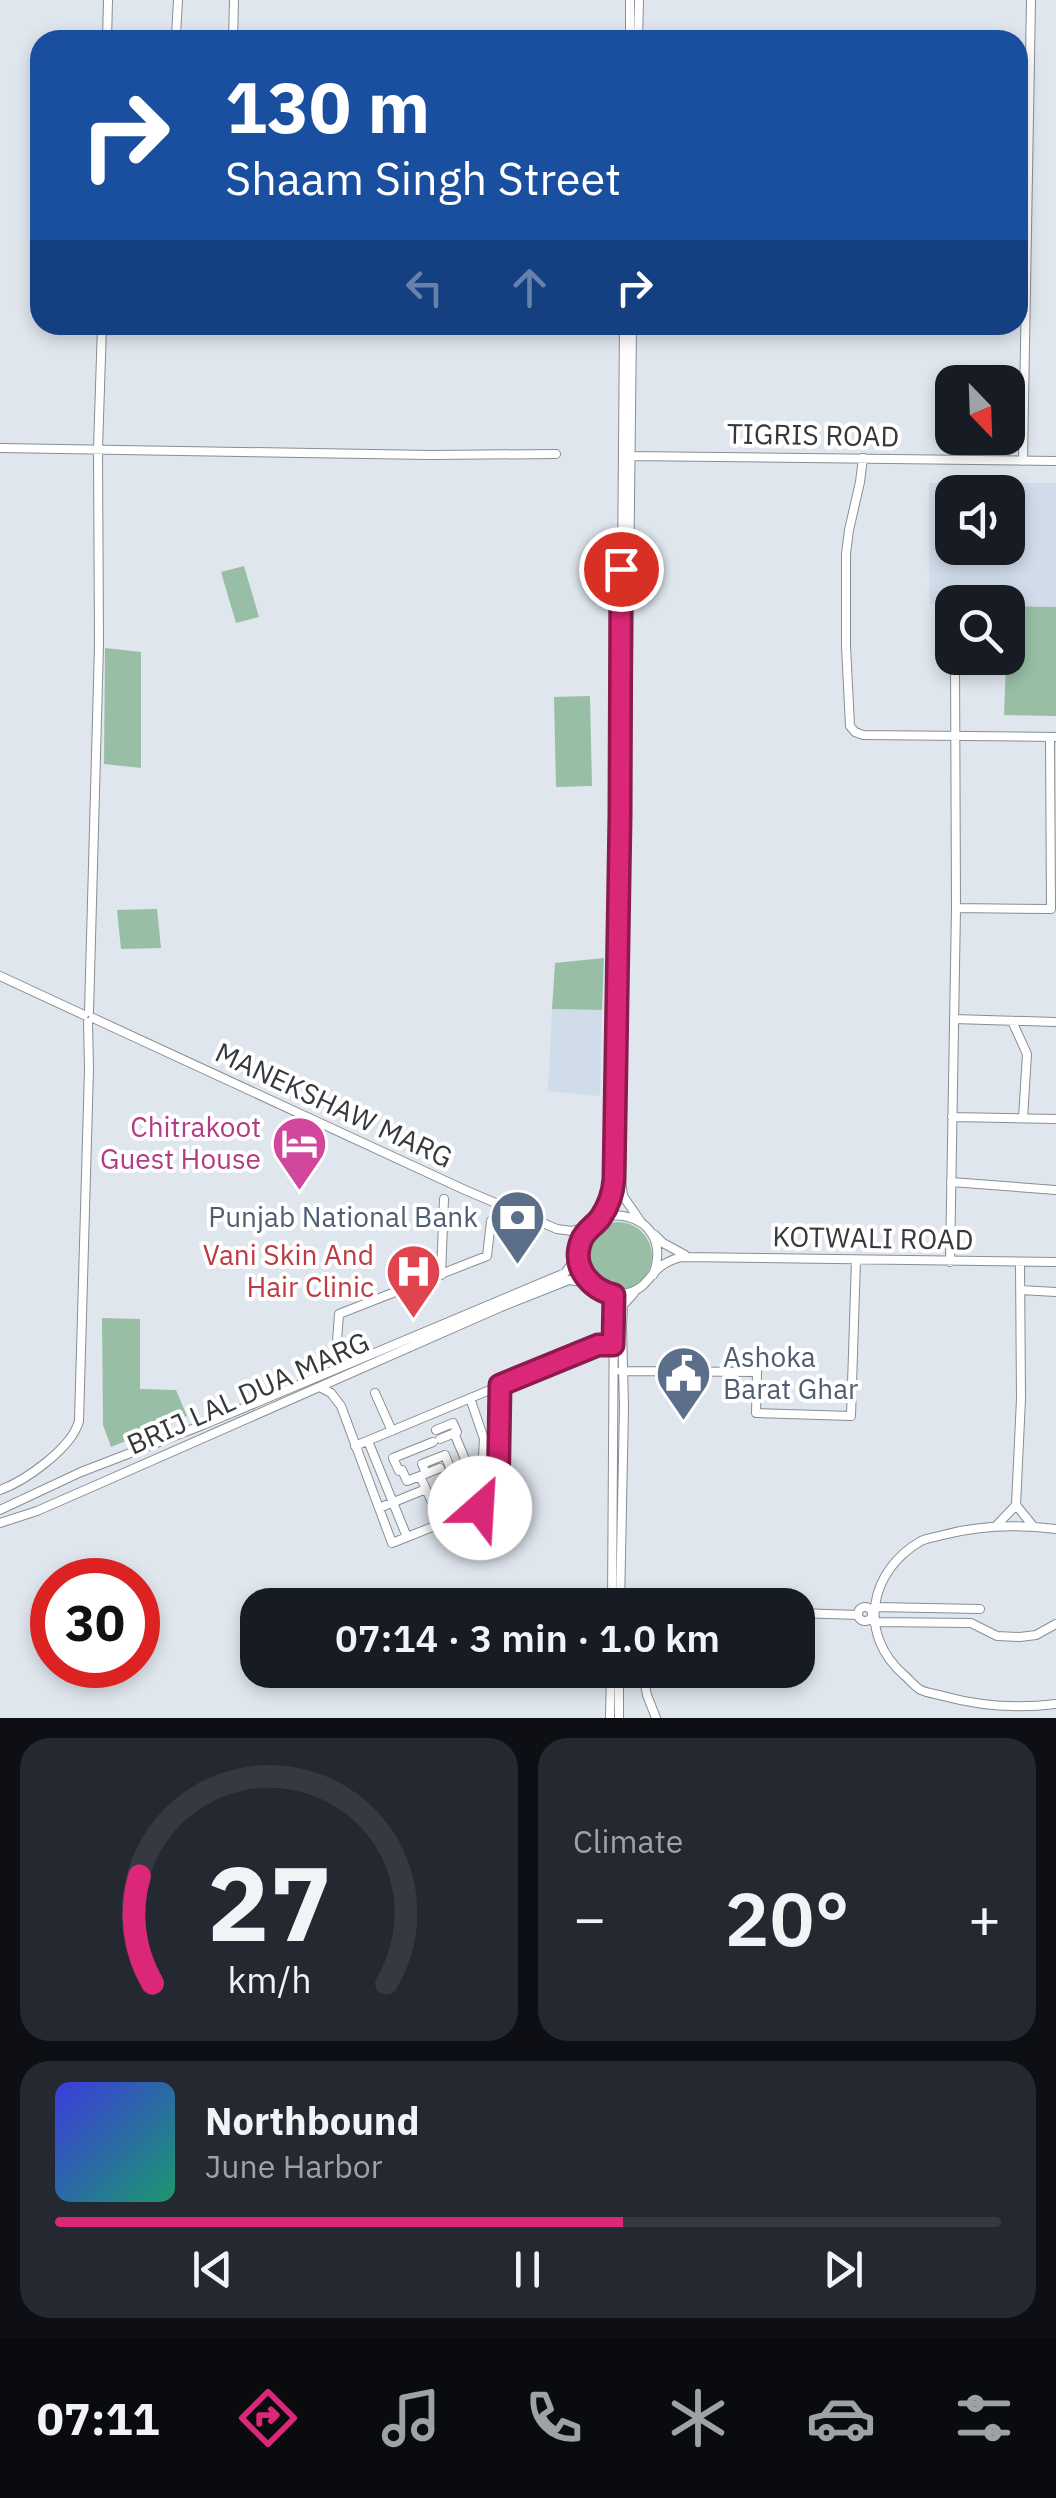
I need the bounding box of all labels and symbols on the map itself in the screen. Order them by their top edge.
north arrow [935,365,1025,455]
street label: TIGRIS ROAD [727,414,899,455]
pin [579,527,664,612]
street label: MANEKSHAW MARG [210,1033,459,1176]
place label: Chitrakoot Guest House [100,1108,261,1177]
hotel icon: Chitrakoot Guest House [270,1113,330,1192]
bank icon: Punjab National Bank [487,1187,547,1266]
place label: Punjab National Bank [208,1198,478,1235]
street label: KOTWALI ROAD [772,1217,974,1258]
place label: Vani Skin And Hair Clinic [203,1236,374,1305]
hospital icon: Vani Skin And Hair Clinic [383,1241,443,1320]
street label: BRIJ LAL DUA MARG [121,1323,375,1463]
place label: Ashoka Barat Ghar [723,1338,858,1407]
public building icon: Ashoka Barat Ghar [654,1343,714,1422]
position arrow [428,1456,532,1560]
speed limit sign: 30 [30,1558,160,1688]

